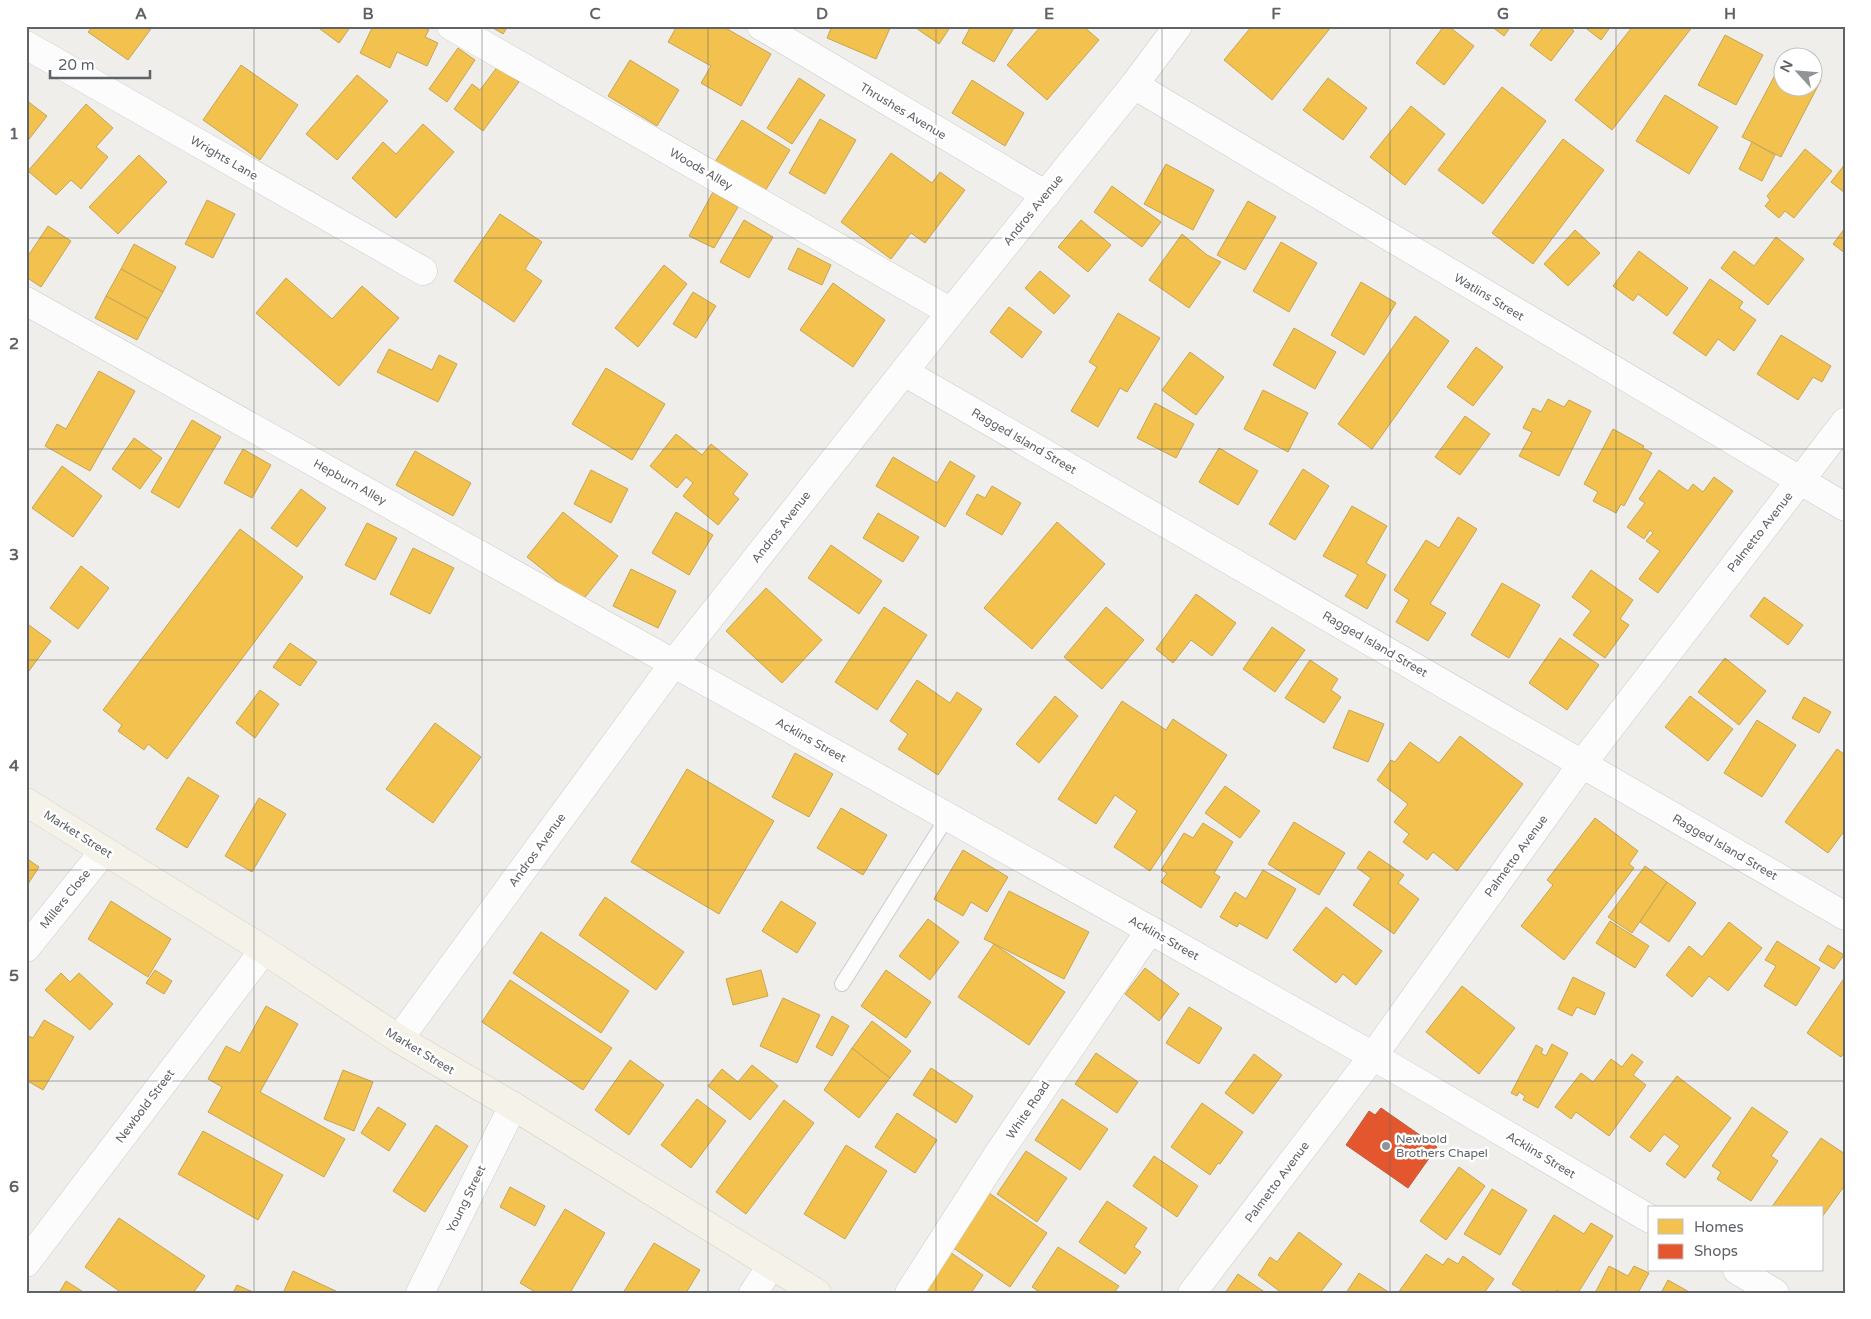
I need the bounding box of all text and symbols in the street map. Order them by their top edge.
text: A [135,4,147,24]
text: B [362,4,374,24]
text: C [589,4,601,24]
text: D [816,4,828,24]
text: E [1044,4,1054,24]
text: F [1271,4,1281,24]
text: G [1497,4,1509,24]
text: H [1724,4,1736,24]
scale bar [50,48,150,80]
north arrow [1774,48,1824,98]
text: 20 m [58,56,95,74]
text: N [1777,58,1797,75]
street label: Thrushes Avenue [857,80,949,142]
text: 1 [9,124,19,144]
street label: Wrights Lane [188,133,260,183]
street label: Woods Alley [667,145,736,193]
street label: Andros Avenue [1000,172,1066,248]
street label: Watlins Street [1451,271,1527,324]
text: 2 [9,334,19,354]
street label: Ragged Island Street [969,405,1079,477]
street label: Hepburn Alley [311,456,389,508]
street label: Andros Avenue [749,488,814,566]
street label: Palmetto Avenue [1724,489,1796,575]
text: 3 [9,545,19,565]
street label: Ragged Island Street [1320,608,1430,680]
street label: Acklins Street [773,715,849,765]
text: 4 [9,756,19,776]
street label: Market Street [41,807,115,861]
street label: Andros Avenue [506,810,568,889]
street label: Ragged Island Street [1670,811,1780,883]
street label: Palmetto Avenue [1482,812,1551,900]
street label: Millers Close [37,867,93,931]
street label: Acklins Street [1126,913,1202,963]
text: 5 [9,966,19,986]
street label: Market Street [383,1025,457,1077]
street label: Newbold Street [113,1066,177,1146]
street label: White Road [1003,1078,1053,1142]
street label: Acklins Street [1504,1129,1578,1181]
place label: Newbold Brothers Chapel [1396,1132,1488,1160]
street label: Palmetto Avenue [1242,1139,1312,1225]
marker: Newbold Brothers Chapel [1380,1140,1392,1152]
street label: Young Street [444,1162,489,1235]
text: 6 [9,1177,19,1197]
legend [1648,1206,1824,1272]
text: Homes [1694,1218,1744,1236]
text: Shops [1694,1242,1738,1260]

